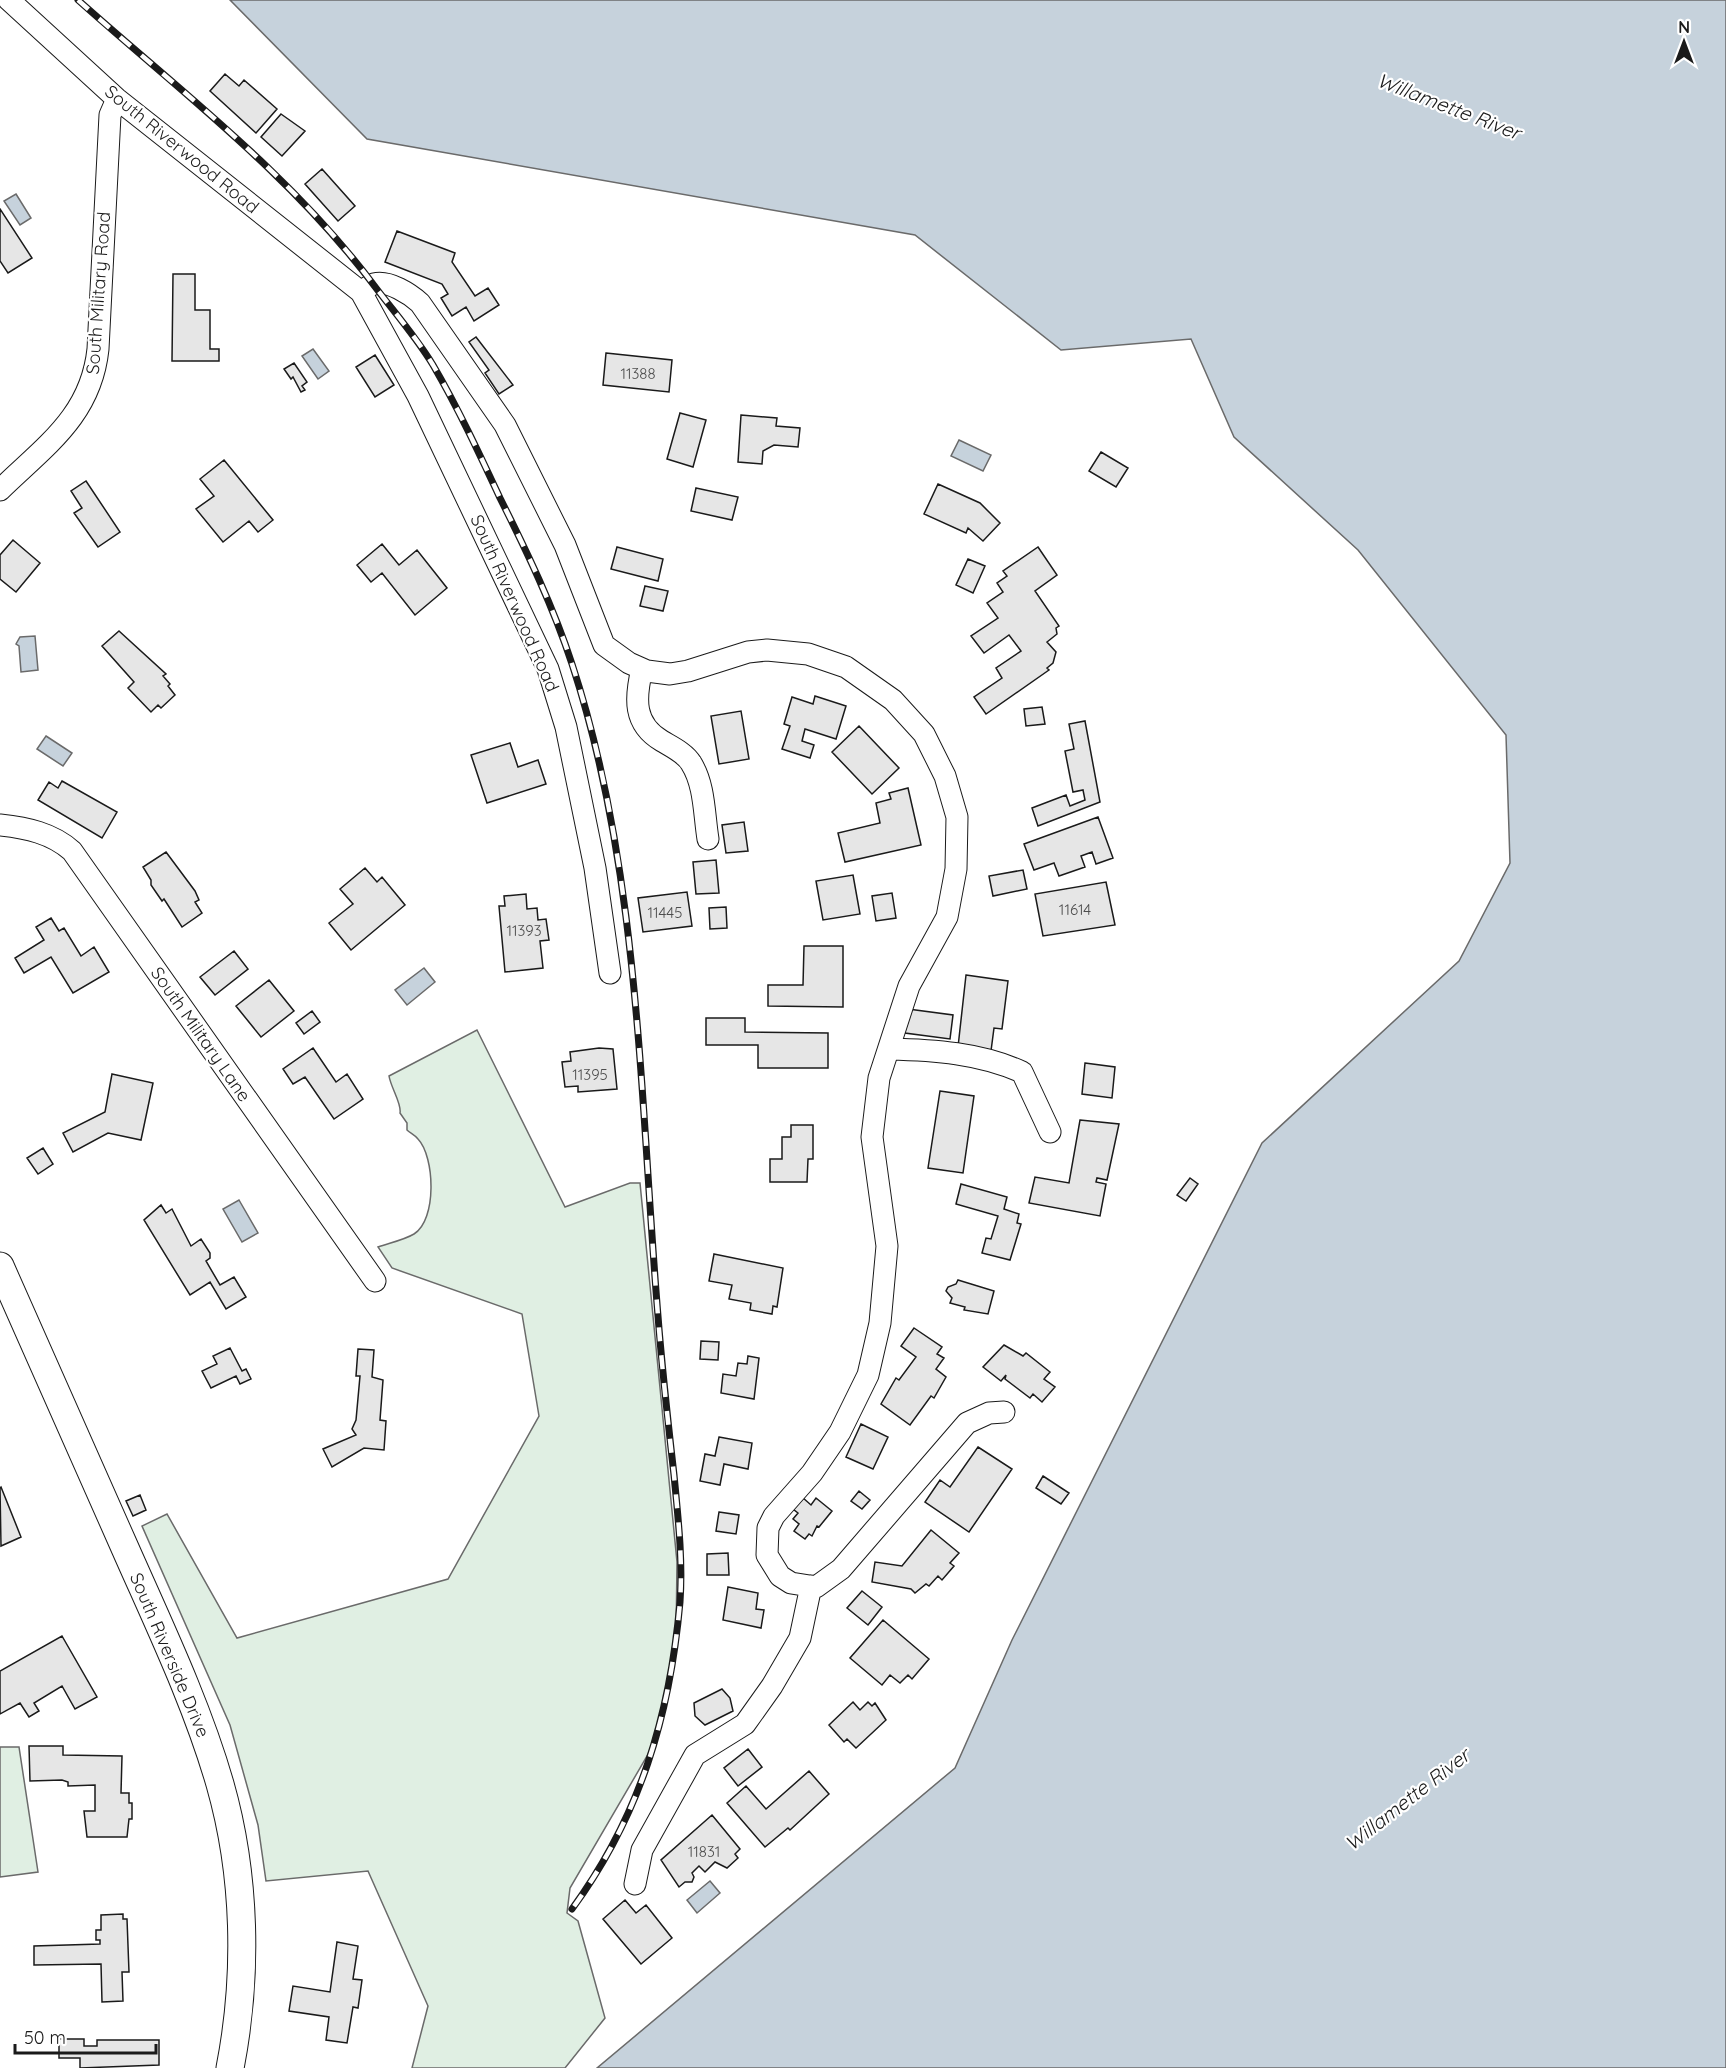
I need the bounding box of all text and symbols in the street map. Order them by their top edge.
north arrow [1654,12,1714,72]
text: N [1678,17,1690,37]
water label: Willamette River [1374,67,1527,146]
street label: South Riverwood Road [100,80,264,218]
street label: South Military Road [81,211,115,375]
house number: 11388 [620,364,656,383]
street label: South Riverwood Road [466,511,564,695]
house number: 11614 [1059,900,1091,919]
house number: 11445 [648,903,682,922]
house number: 11393 [506,921,542,940]
street label: South Military Lane [146,962,256,1106]
house number: 11395 [572,1065,608,1084]
street label: South Riverside Drive [125,1569,215,1741]
water label: Willamette River [1339,1741,1476,1856]
house number: 11831 [688,1842,720,1861]
scale bar [15,2017,156,2055]
text: 50 m [24,2026,66,2049]

